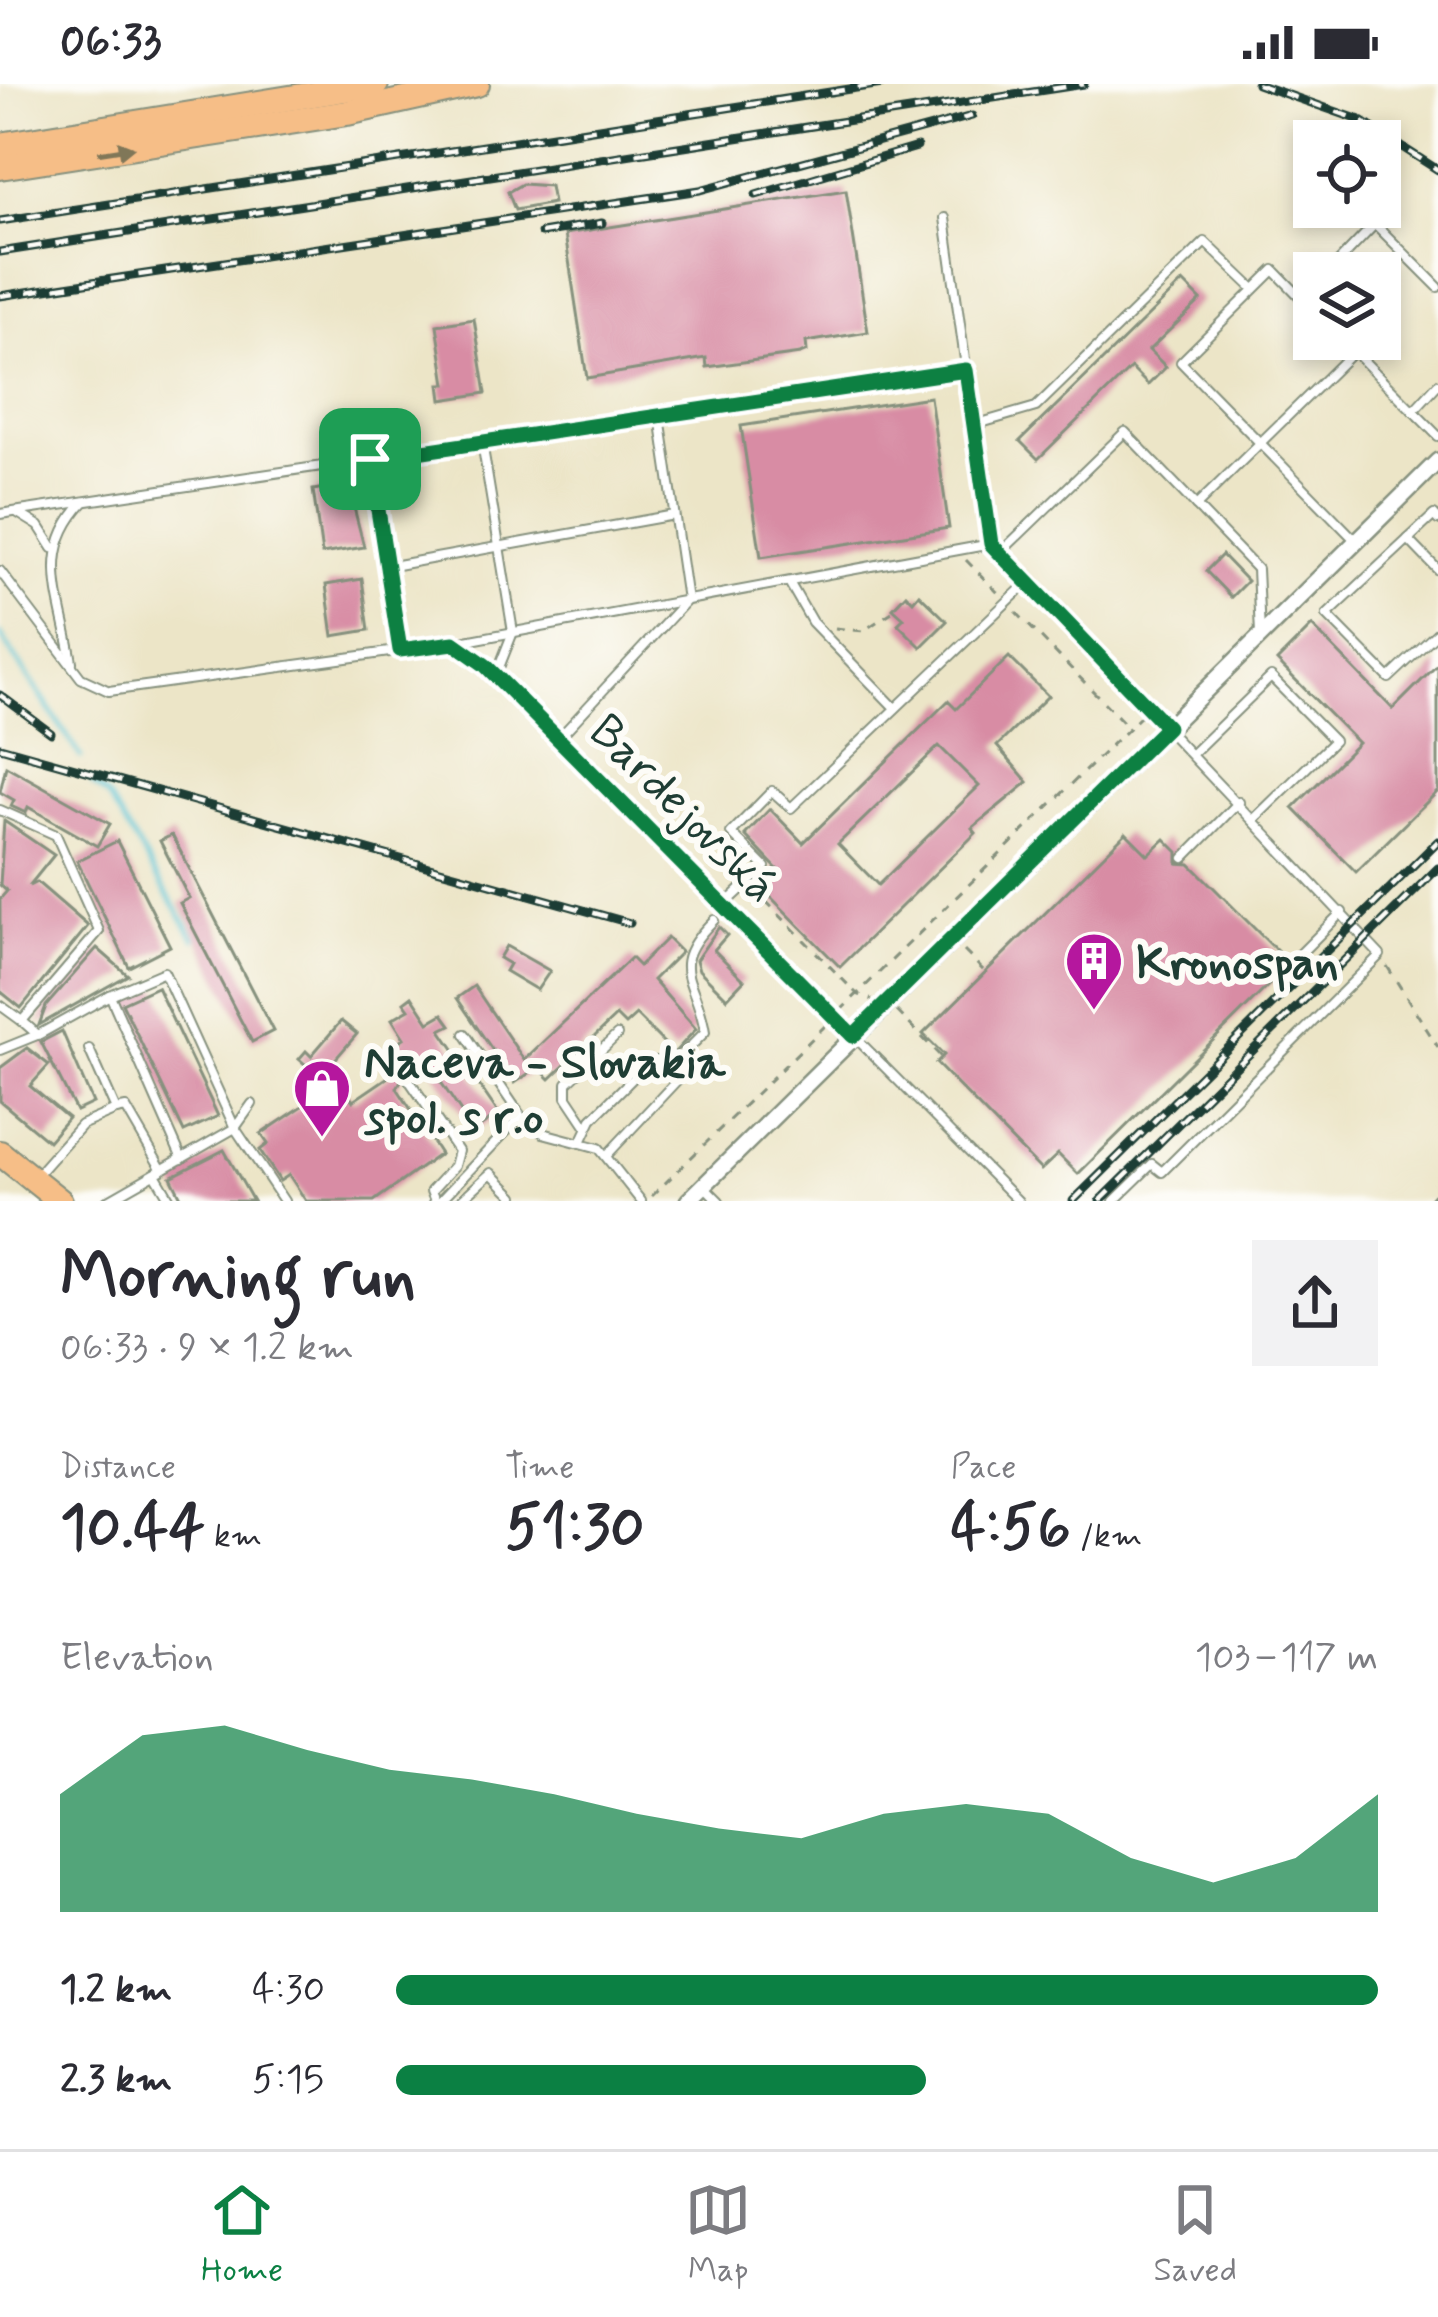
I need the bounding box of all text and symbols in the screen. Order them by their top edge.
text: 06:33 [60,13,161,72]
map controls [1293,120,1401,360]
button: locate [1293,120,1401,228]
one-way arrow [97,140,135,158]
button: layers [1293,252,1401,360]
pin [319,408,421,510]
icon: arrive [337,426,403,492]
street label: Bardejovská [574,701,791,918]
building icon: Kronospan [1063,930,1125,1012]
place label: Kronospan [1136,933,1339,996]
place label: Naceva - Slovakia spol. s r.o [363,1032,727,1150]
shop icon: Naceva - Slovakia spol. s r.o [291,1057,353,1139]
text: Morning run [60,1235,416,1321]
button: share [1252,1240,1378,1366]
text: 06:33 · 9 × 1.2 km [60,1323,354,1374]
text: Distance [60,1446,176,1490]
text: Time [505,1446,574,1490]
text: Pace [951,1446,1016,1490]
text: 10.44 [60,1490,205,1569]
text: 51:30 [505,1490,645,1569]
text: 4:56 [951,1490,1071,1569]
text: km [205,1515,262,1559]
text: /km [1071,1515,1142,1559]
text: Elevation [60,1633,214,1684]
text: 103–117 m [1195,1633,1378,1684]
text: 1.2 km [60,1965,172,2016]
text: 4:30 [252,1965,325,2016]
text: 2.3 km [60,2055,172,2106]
text: 5:15 [252,2055,324,2106]
tab: Home [201,2177,283,2293]
tab: Map [685,2177,751,2293]
tab: Saved [1153,2177,1237,2293]

